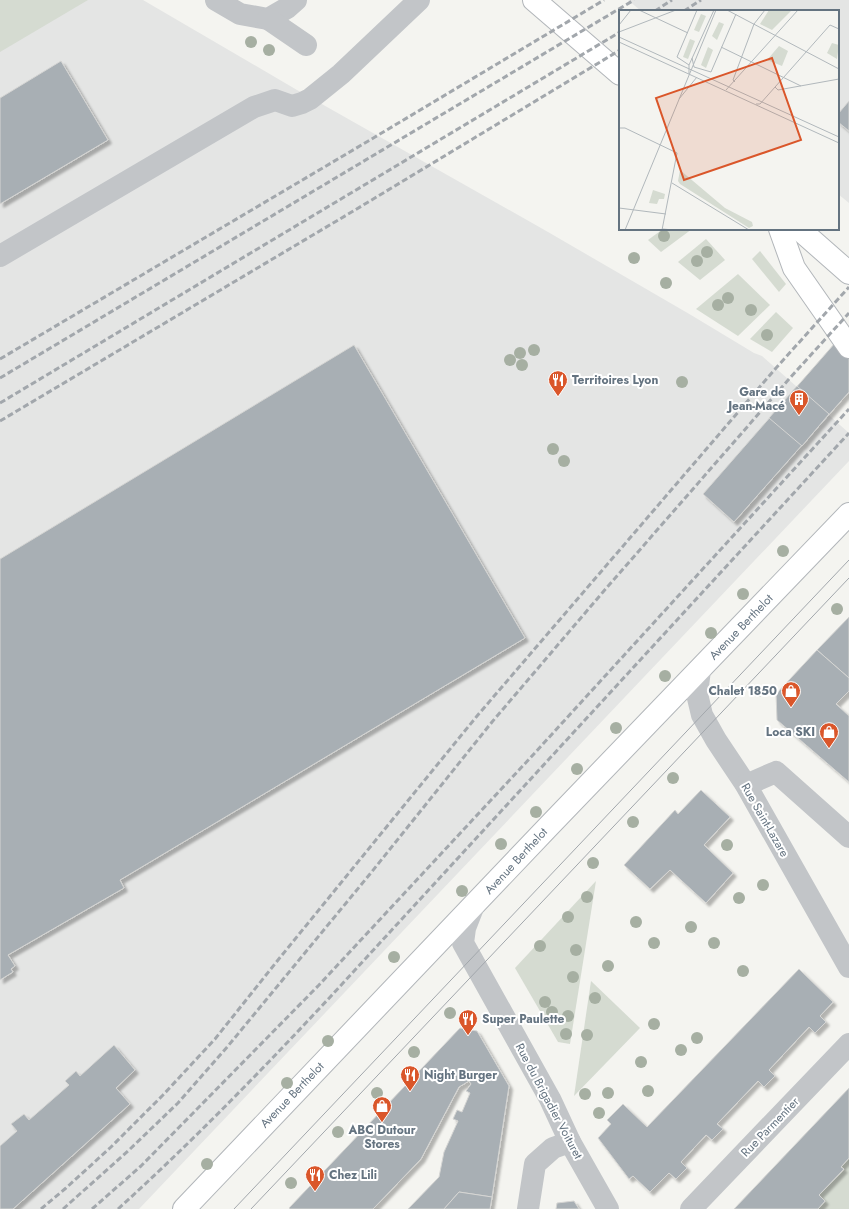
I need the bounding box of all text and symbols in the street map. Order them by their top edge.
inset map [619,10,839,230]
restaurant icon: Territoires Lyon [547,369,569,397]
place label: Territoires Lyon [572,371,658,389]
place label: Gare de Jean-Macé [726,383,785,415]
building icon: Gare de Jean-Macé [788,388,810,416]
street label: Avenue Berthelot [705,590,777,664]
shop icon: Chalet 1850 [780,680,802,708]
place label: Chalet 1850 [708,682,777,700]
shop icon: Loca SKI [818,721,840,749]
place label: Loca SKI [766,723,815,741]
street label: Rue Saint-Lazare [737,780,793,860]
street label: Avenue Berthelot [480,824,552,898]
restaurant icon: Super Paulette [457,1008,479,1036]
place label: Super Paulette [482,1010,564,1028]
street label: Rue du Brigadier Voituret [511,1040,587,1162]
street label: Avenue Berthelot [256,1058,328,1132]
restaurant icon: Night Burger [399,1064,421,1092]
place label: Night Burger [424,1066,497,1084]
street label: Rue Parmentier [737,1092,804,1161]
shop icon: ABC Dutour Stores [371,1095,393,1123]
place label: ABC Dutour Stores [347,1121,416,1153]
restaurant icon: Chez Lili [304,1164,326,1192]
place label: Chez Lili [329,1166,377,1184]

